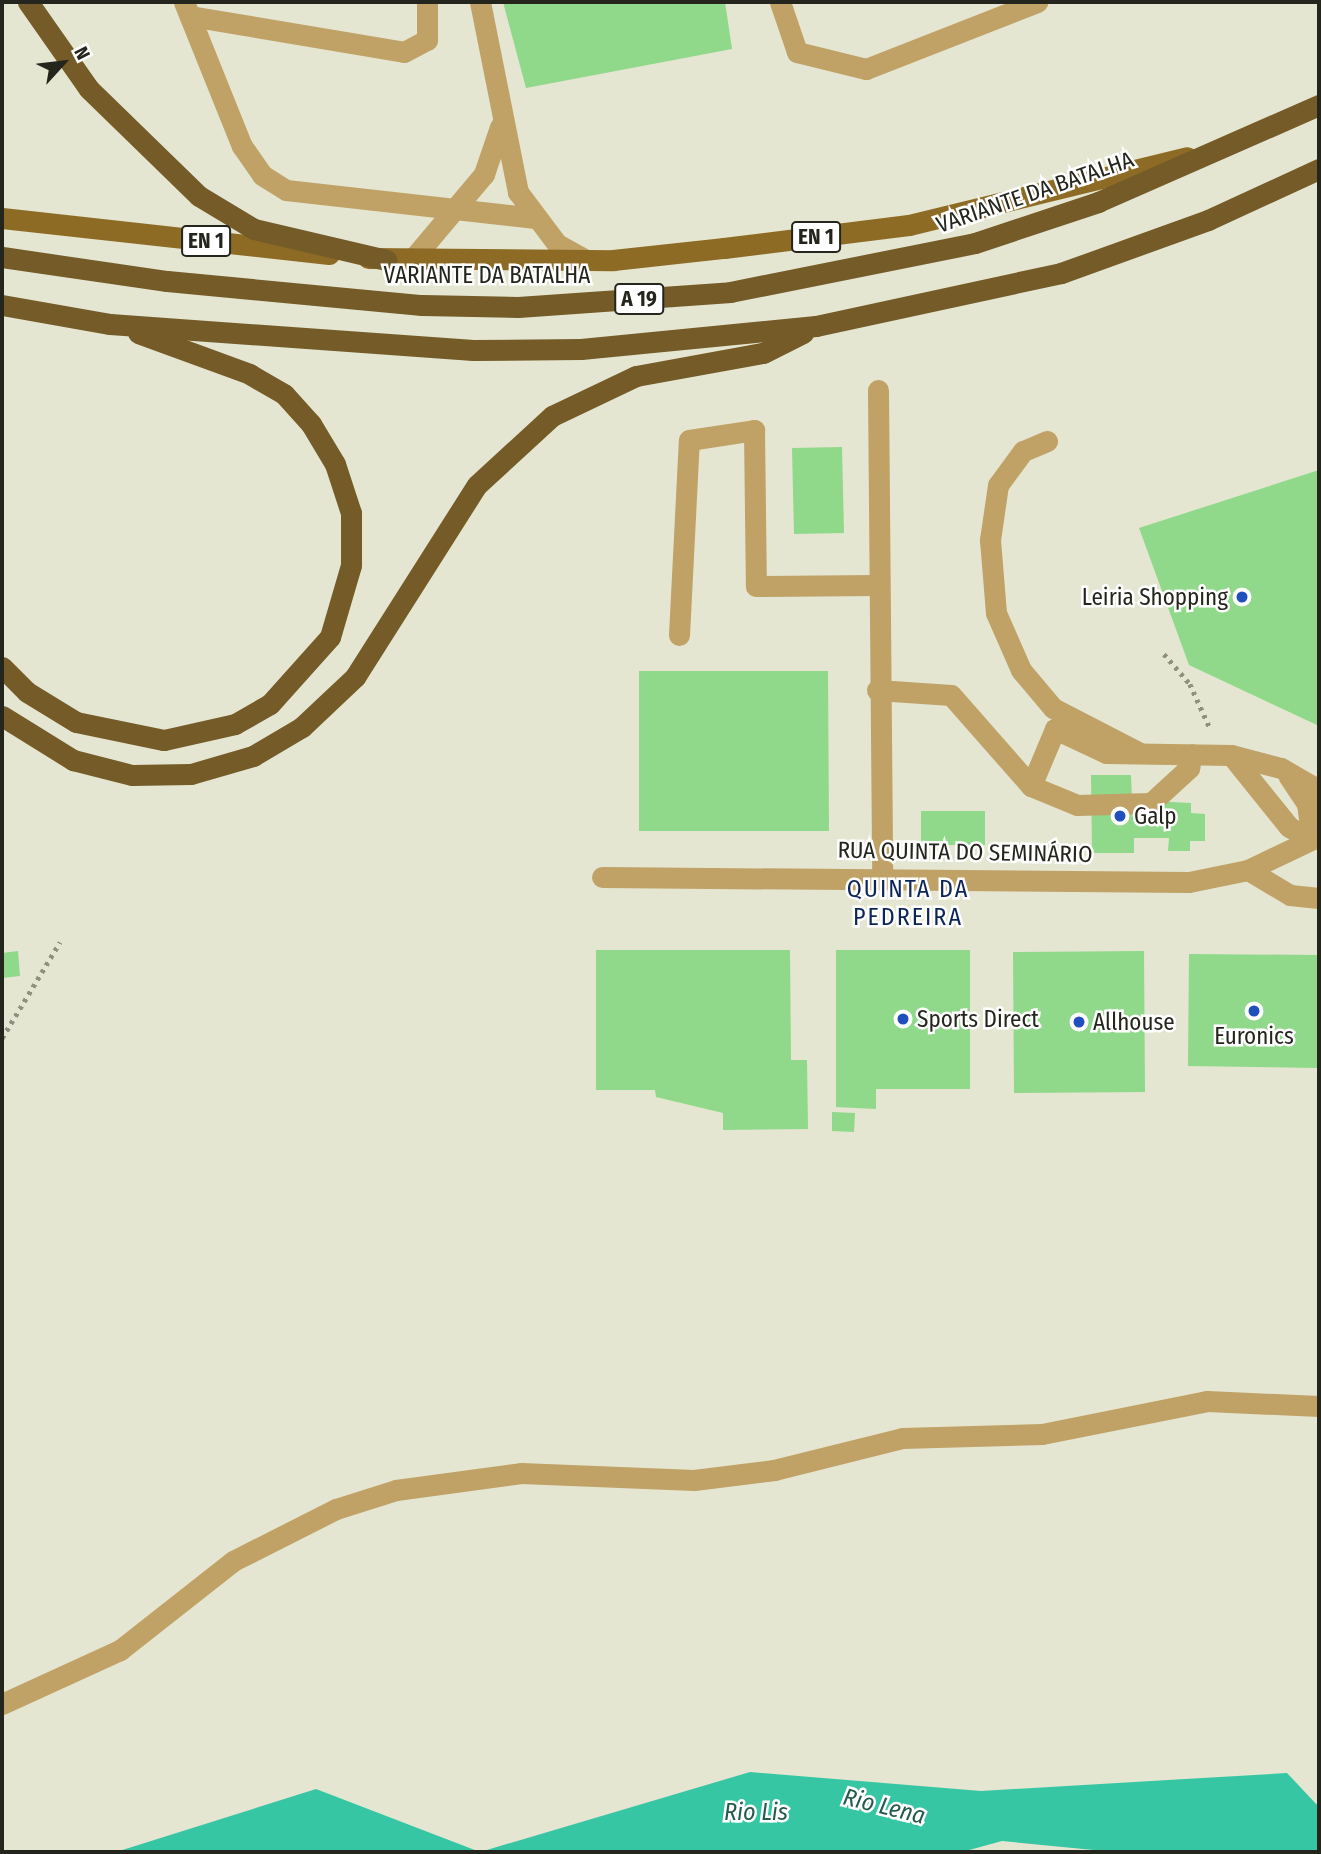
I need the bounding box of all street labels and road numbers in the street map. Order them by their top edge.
street label: VARIANTE DA BATALHA [933,145,1137,239]
road number: EN 1 [790,219,842,254]
road number: EN 1 [180,224,232,258]
street label: VARIANTE DA BATALHA [384,261,590,289]
road number: A 19 [613,282,665,316]
street label: RUA QUINTA DO SEMINÁRIO [837,836,1093,868]

